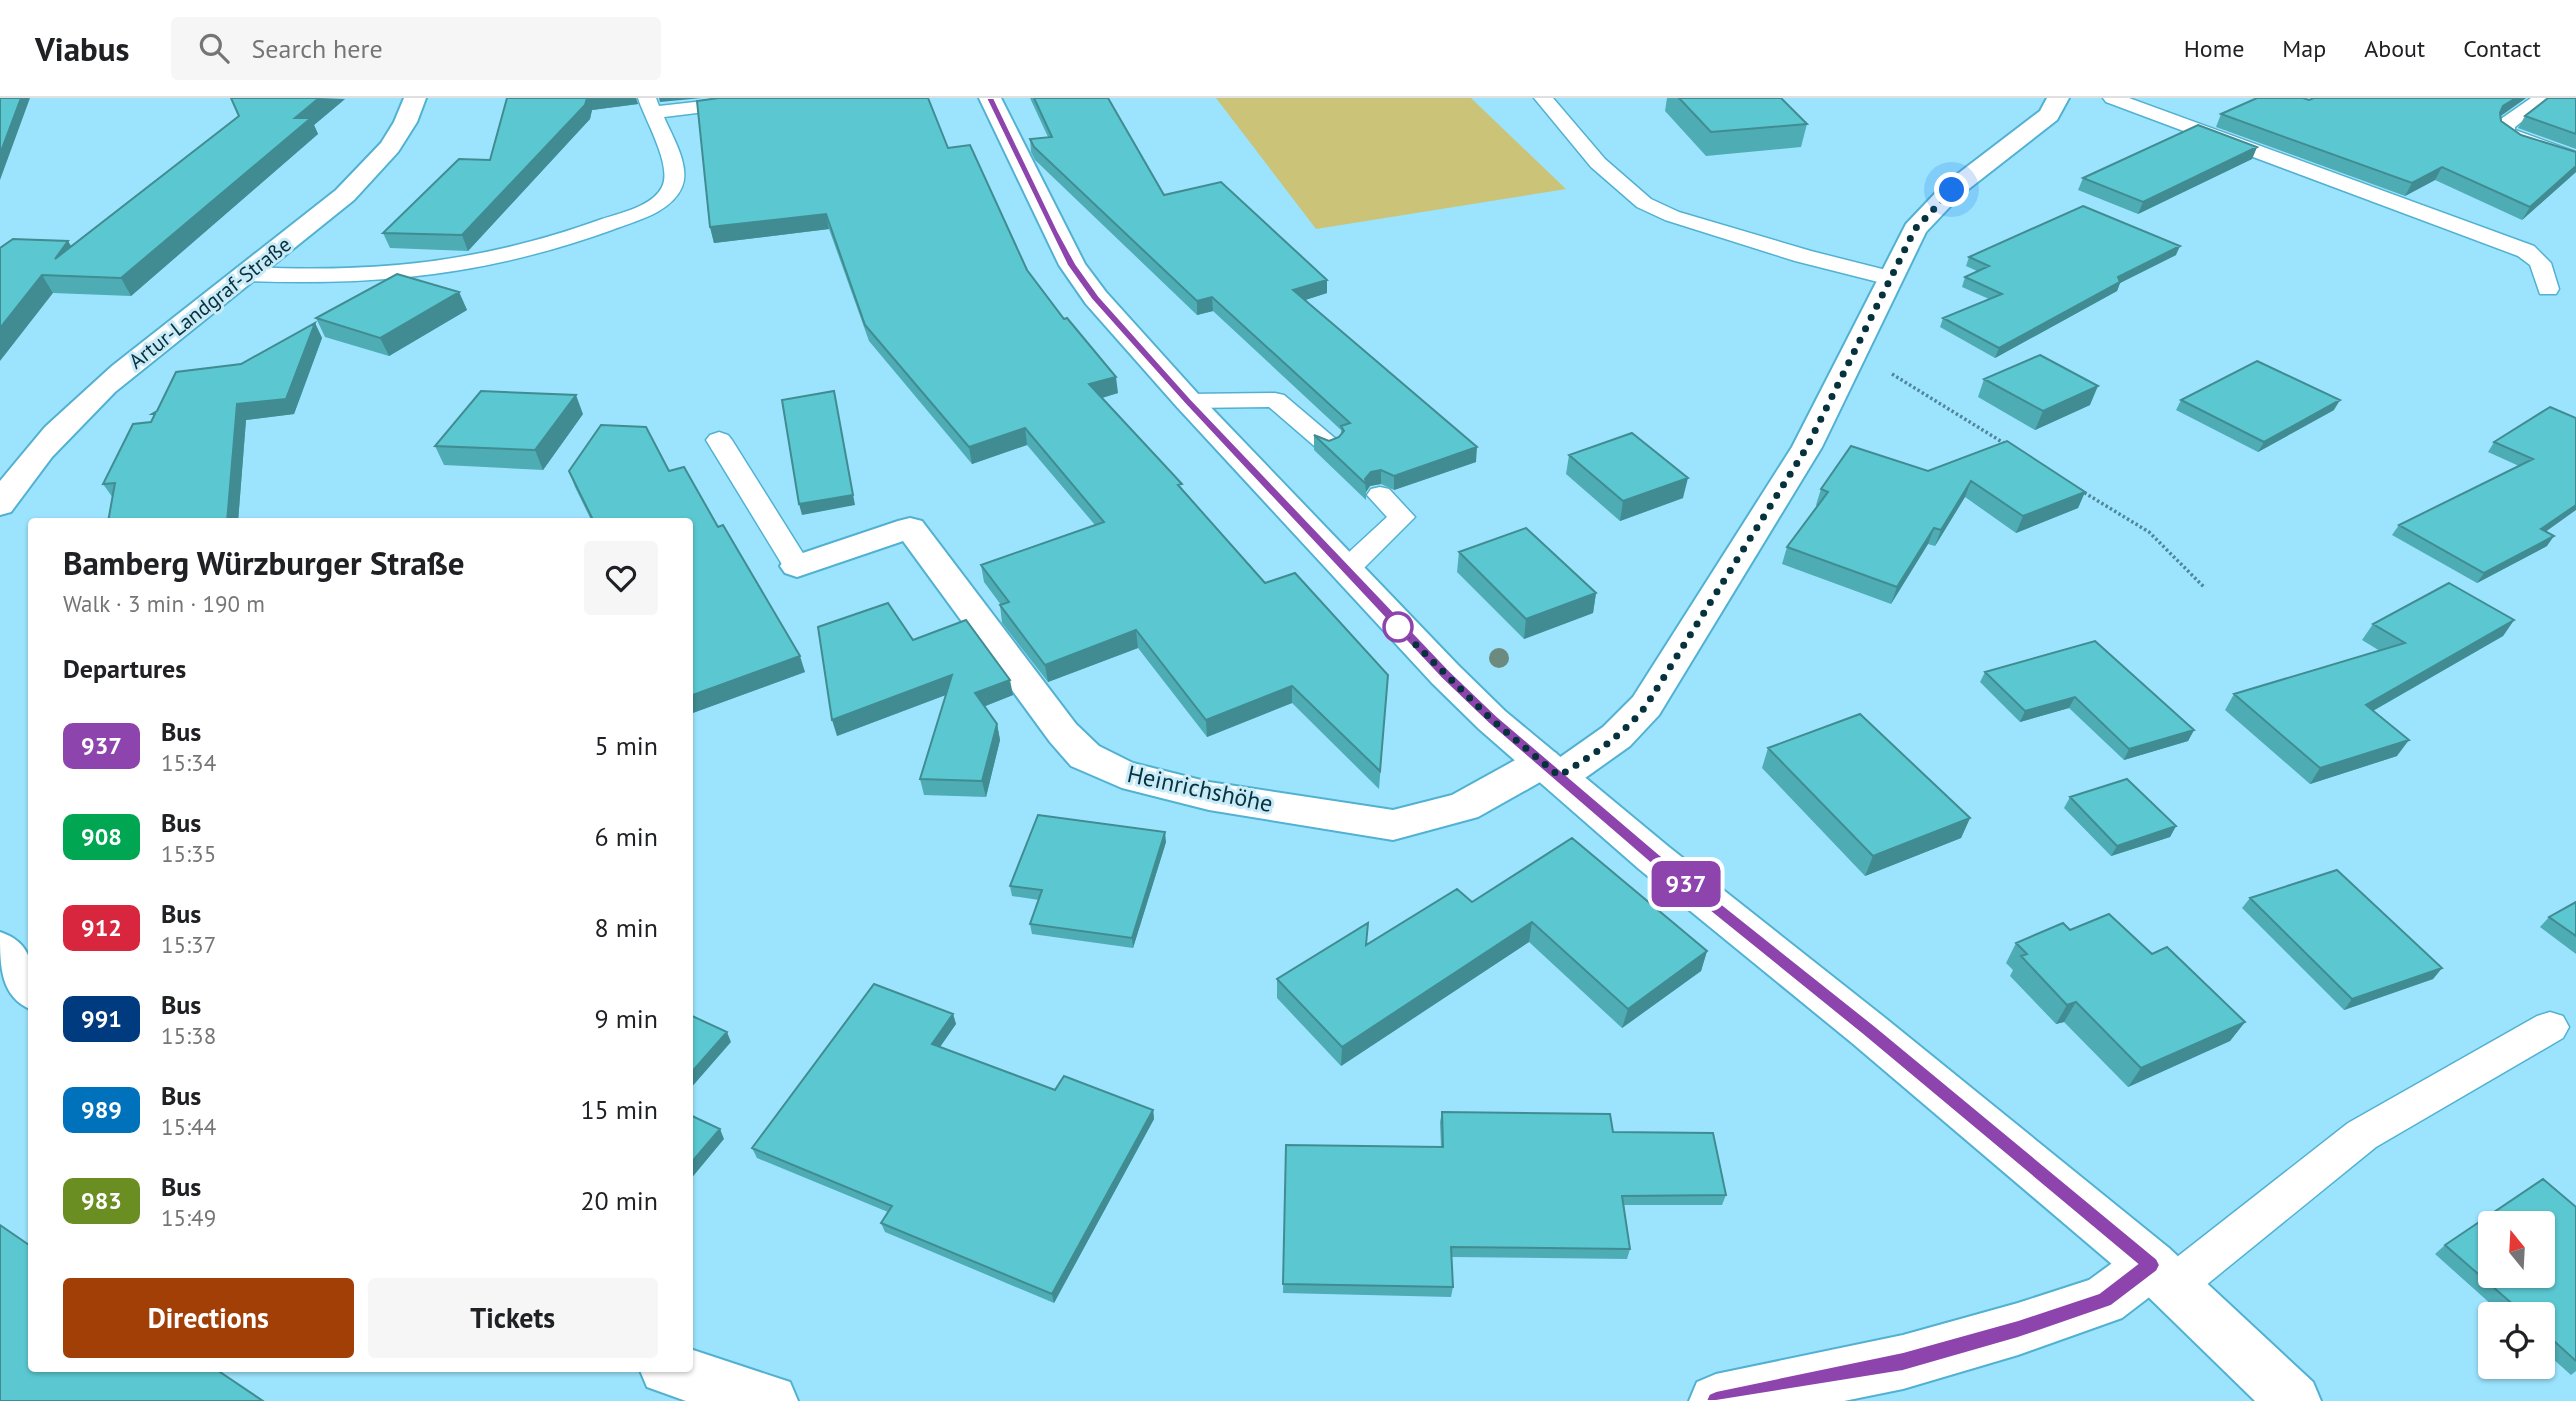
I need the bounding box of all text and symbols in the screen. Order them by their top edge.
search box [171,17,661,80]
text: Viabus [35,27,129,70]
icon: search [195,29,233,67]
text: Search here [251,32,383,65]
text: Home [2184,33,2244,64]
text: Map [2282,33,2326,64]
text: About [2364,33,2425,64]
text: Contact [2463,33,2541,64]
your location [1934,172,1969,207]
street label: Artur-Landgraf-Straße [123,231,296,374]
text: Bamberg Würzburger Straße [63,541,465,584]
button: heart [584,541,658,615]
text: Walk · 3 min · 190 m [63,589,265,618]
unlabelled marker [1383,612,1413,642]
text: Departures [63,652,186,685]
text: Bus [161,715,201,748]
text: 5 min [595,729,658,762]
text: 937 [81,730,122,761]
text: 15:34 [161,748,216,777]
street label: Heinrichshöhe [1125,758,1276,819]
text: Bus [161,806,201,839]
text: 6 min [595,820,658,853]
text: 908 [81,821,122,852]
text: 15:35 [161,839,216,868]
line badge: 937 [1646,861,1726,907]
text: 937 [1666,868,1706,899]
text: Bus [161,897,201,930]
text: 8 min [595,911,658,944]
text: 912 [81,912,122,943]
text: 15:37 [161,930,216,959]
text: Bus [161,988,201,1021]
text: 9 min [595,1002,658,1035]
text: 991 [81,1003,122,1034]
text: 15:38 [161,1021,216,1050]
text: Bus [161,1079,201,1112]
text: 15 min [580,1093,658,1126]
text: 989 [81,1094,122,1125]
text: 15:44 [161,1112,216,1141]
text: Bus [161,1170,201,1203]
text: 20 min [580,1184,658,1217]
text: 983 [81,1185,122,1216]
text: 15:49 [161,1203,216,1232]
north arrow [2478,1211,2555,1288]
map controls [2478,1211,2555,1379]
button: Directions [63,1278,354,1358]
button: Tickets [368,1278,658,1358]
button: locate [2478,1302,2555,1379]

